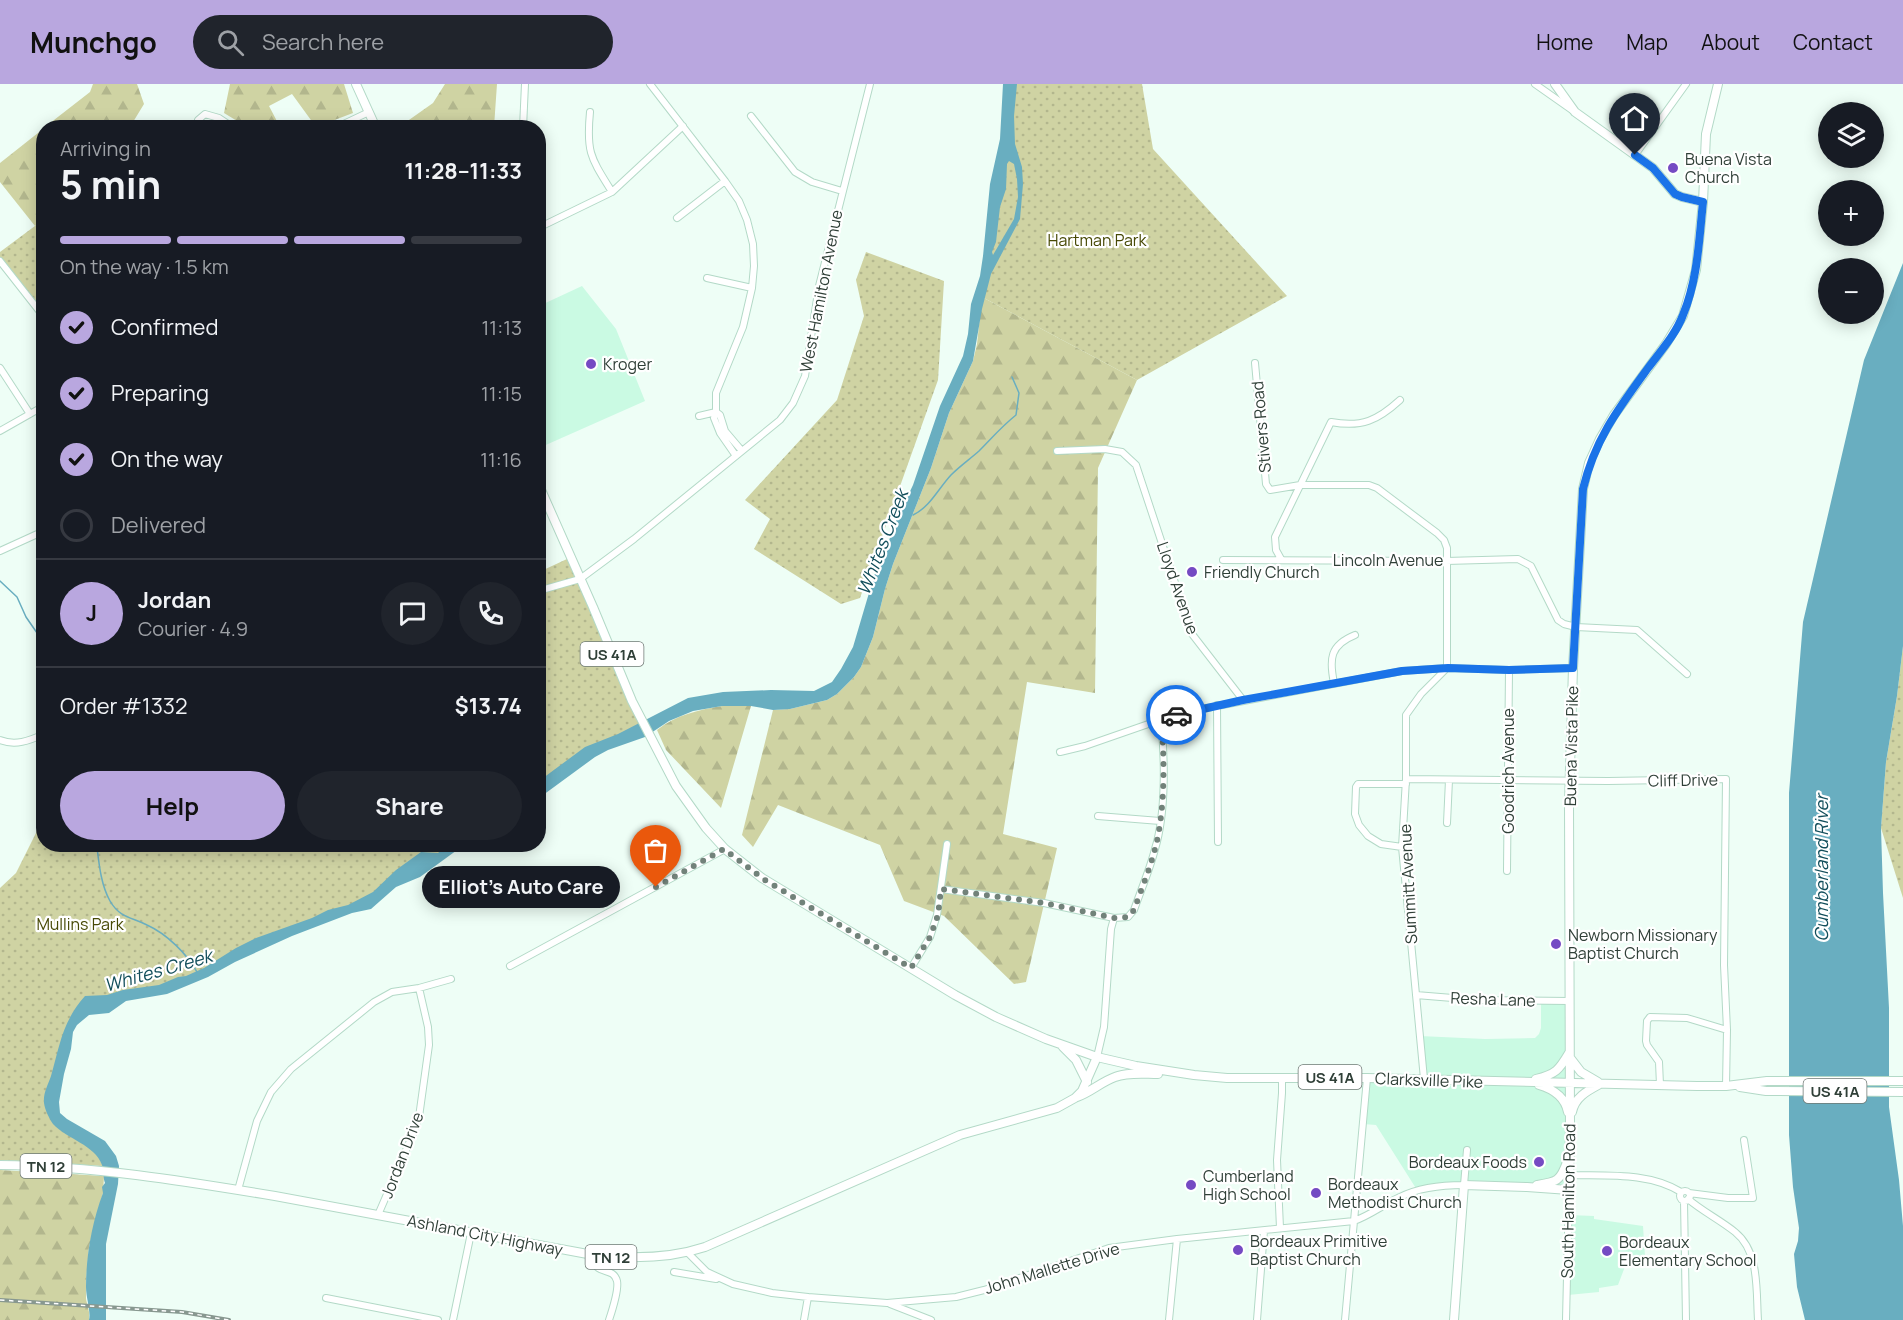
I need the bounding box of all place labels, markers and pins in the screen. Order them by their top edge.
pin [1609,93,1660,155]
place label: Buena Vista Church [1685,148,1772,188]
marker: Buena Vista Church [1666,161,1680,175]
place label: Kroger [603,353,652,375]
marker: Kroger [584,357,598,371]
place label: Friendly Church [1204,561,1319,583]
marker: Friendly Church [1185,565,1199,579]
pin [630,825,681,887]
callout: Elliot's Auto Care [422,866,620,908]
place label: Newborn Missionary Baptist Church [1568,924,1718,964]
marker: Newborn Missionary Baptist Church [1549,937,1563,951]
place label: Bordeaux Foods [1409,1151,1527,1173]
marker: Bordeaux Foods [1532,1155,1546,1169]
place label: Cumberland High School [1203,1165,1294,1205]
place label: Bordeaux Methodist Church [1328,1173,1462,1213]
marker: Cumberland High School [1184,1178,1198,1192]
marker: Bordeaux Methodist Church [1309,1186,1323,1200]
place label: Bordeaux Primitive Baptist Church [1250,1230,1387,1270]
place label: Bordeaux Elementary School [1619,1231,1757,1271]
marker: Bordeaux Primitive Baptist Church [1231,1243,1245,1257]
marker: Bordeaux Elementary School [1600,1244,1614,1258]

